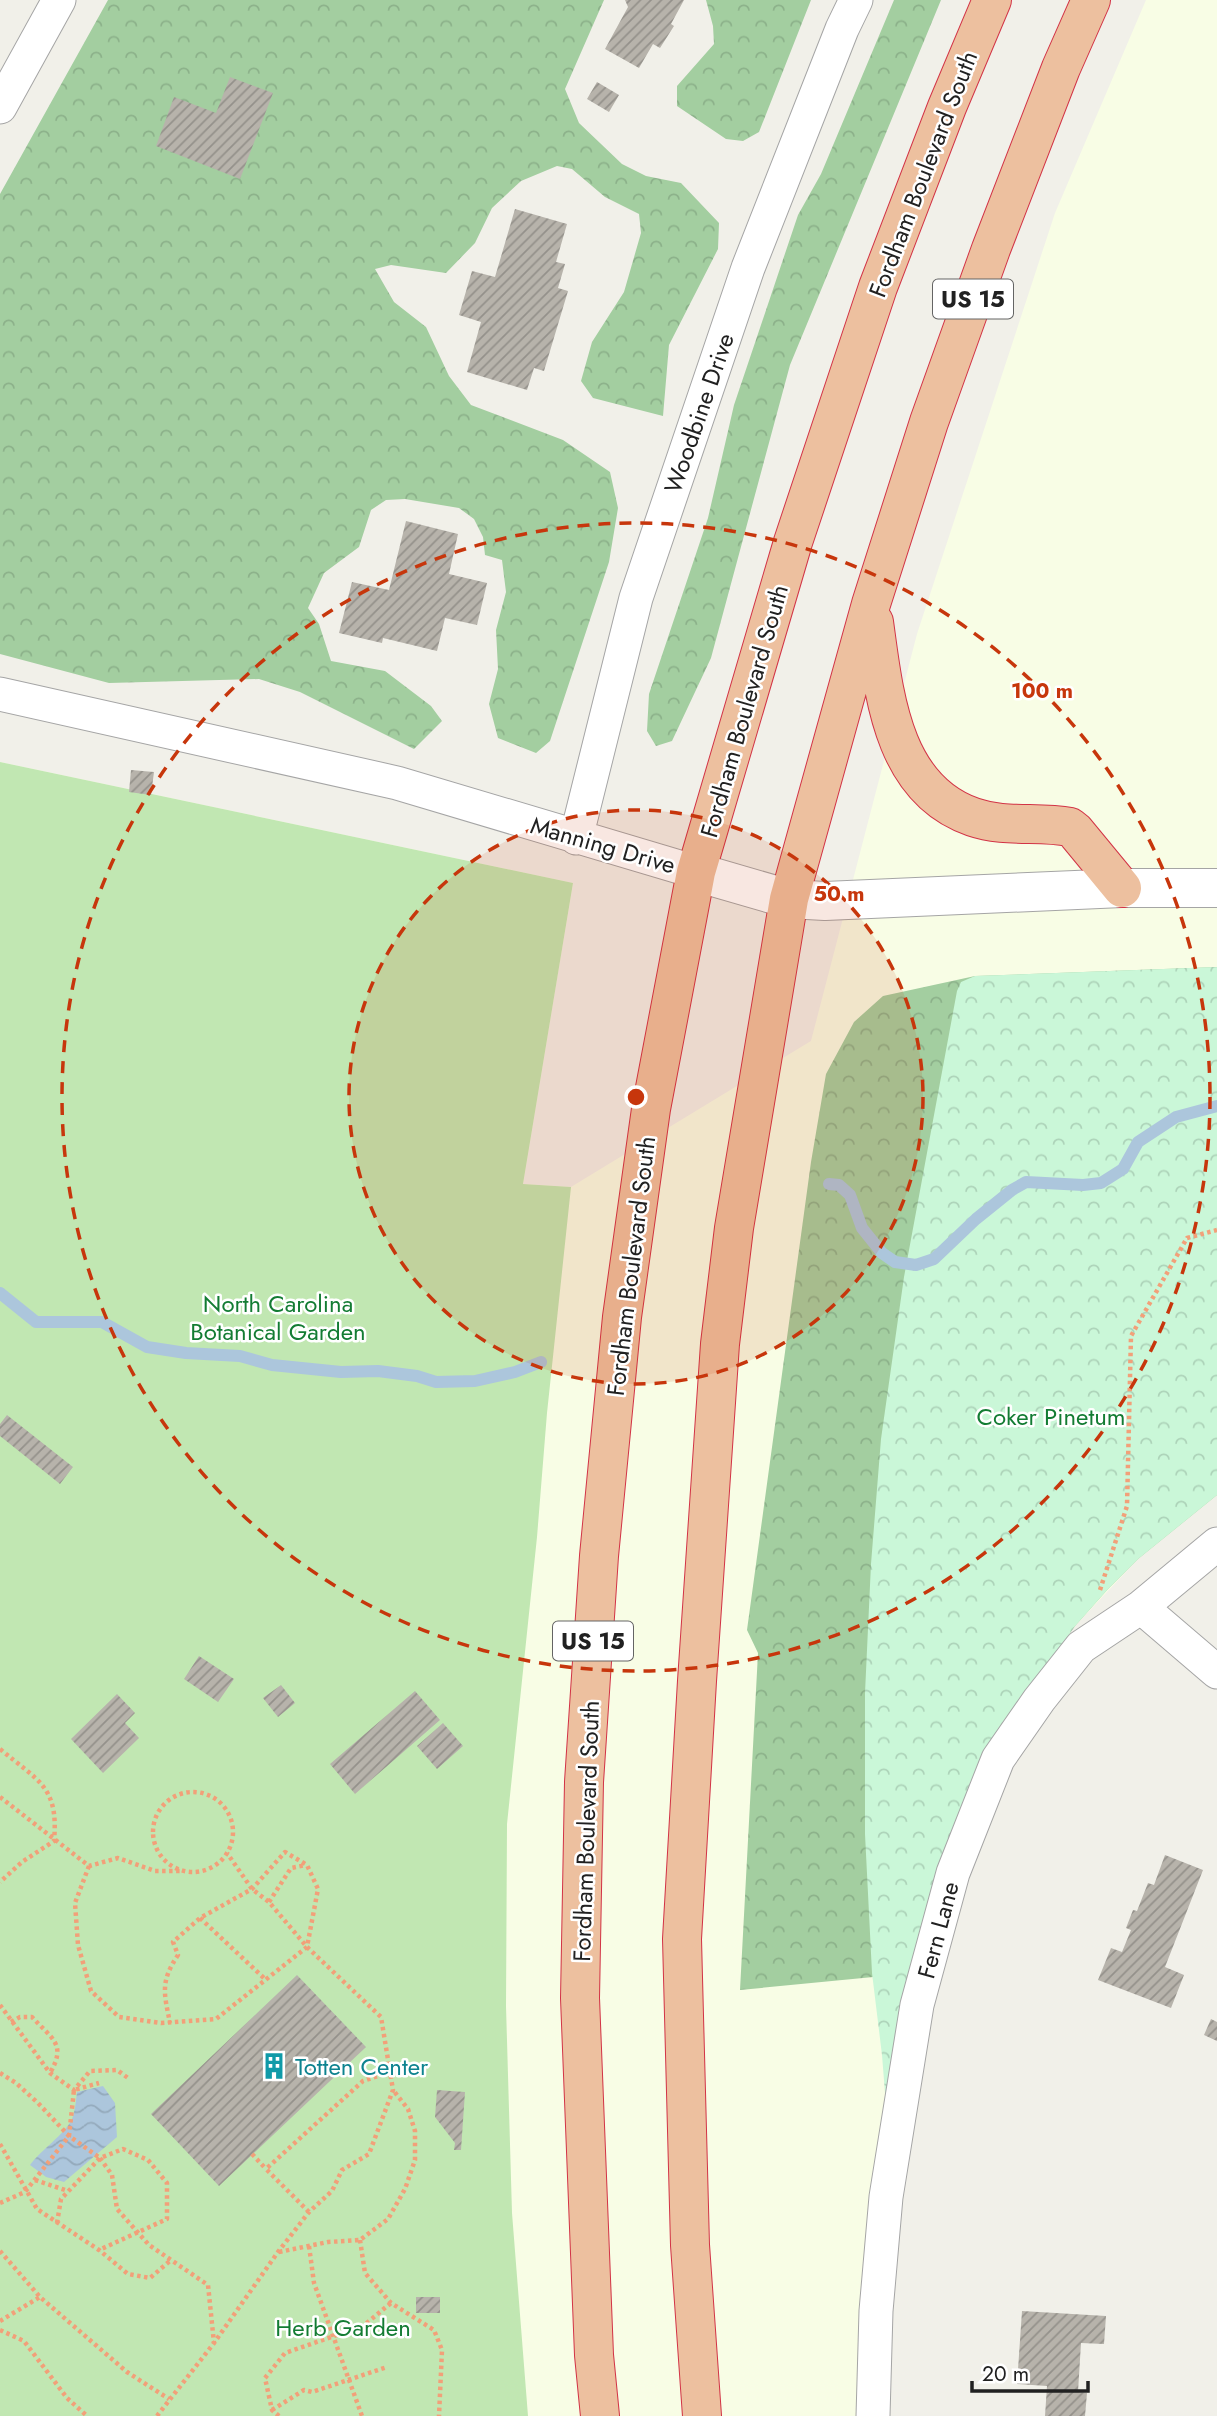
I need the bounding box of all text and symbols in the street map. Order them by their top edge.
street label: Fordham Boulevard South [860,46,986,302]
road number: US 15 [933,280,1013,318]
street label: Woodbine Drive [655,328,743,498]
street label: Fordham Boulevard South [691,581,797,841]
text: 100 m [1011,676,1073,706]
street label: Manning Drive [526,808,680,882]
text: 50 m [814,879,864,909]
centre of rings [624,1085,648,1109]
street label: Fordham Boulevard South [598,1134,664,1398]
park label: North Carolina Botanical Garden [190,1286,366,1349]
park label: Coker Pinetum [977,1399,1125,1434]
road number: US 15 [553,1622,633,1660]
street label: Fordham Boulevard South [564,1700,608,1962]
street label: Fern Lane [908,1878,968,1982]
place label: Totten Center [295,2049,429,2084]
building icon: Totten Center [259,2051,289,2081]
park label: Herb Garden [275,2310,411,2345]
scale bar [972,2350,1088,2394]
text: 20 m [982,2359,1029,2389]

